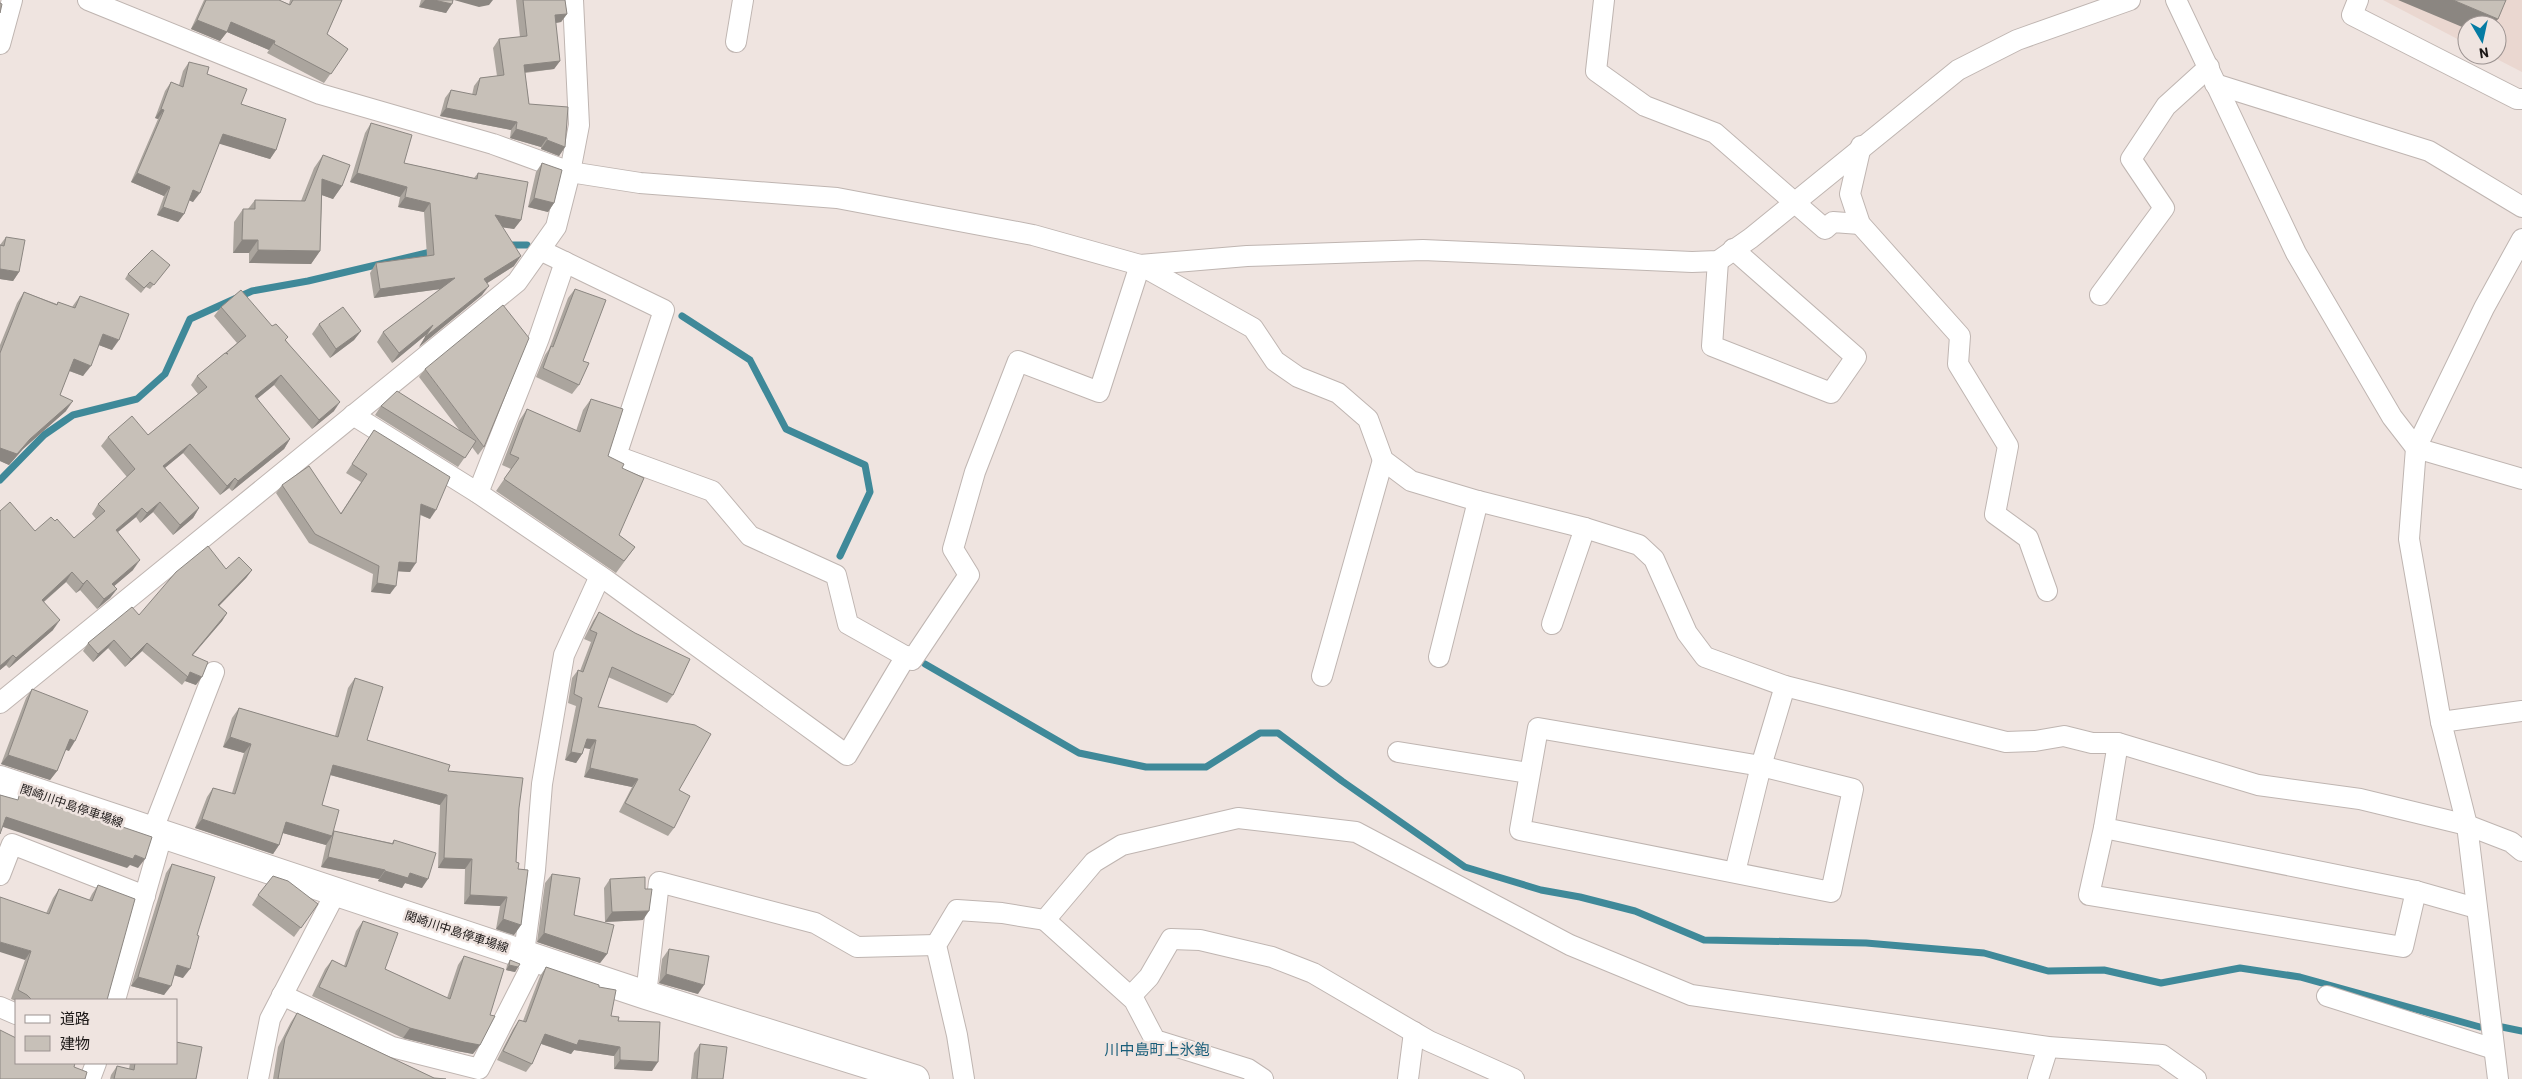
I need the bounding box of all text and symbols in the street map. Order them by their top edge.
north arrow [2457,15,2507,65]
text: N [2478,44,2490,62]
street label: 関崎川中島停車場線 [19,781,125,829]
street label: 関崎川中島停車場線 [403,908,511,954]
legend [15,999,178,1064]
text: 道路 [60,1009,90,1027]
text: 建物 [60,1034,90,1052]
district label: 川中島町上氷鉋 [1104,1040,1210,1058]

